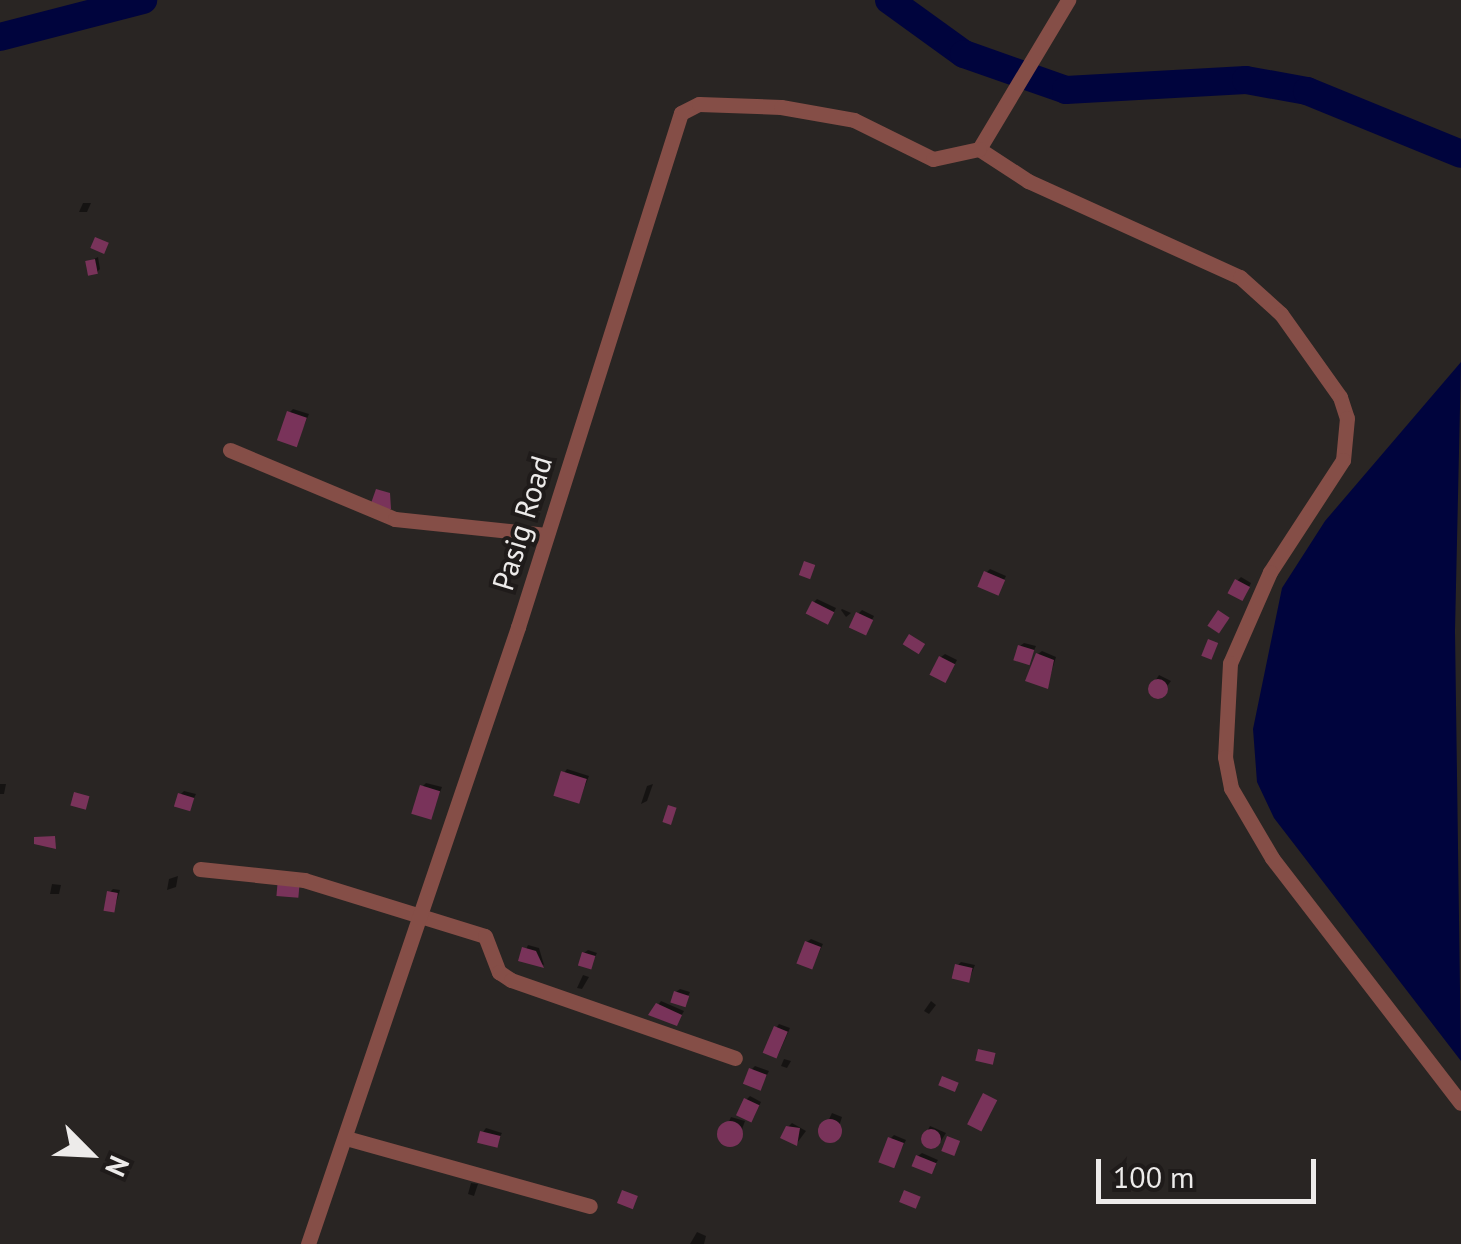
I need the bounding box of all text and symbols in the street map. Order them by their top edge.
street label: Pasig Road [484,451,560,595]
north arrow [40,1104,140,1204]
scale bar [1101,1139,1321,1201]
text: N [97,1150,139,1182]
text: 100 m [1113,1157,1194,1196]

